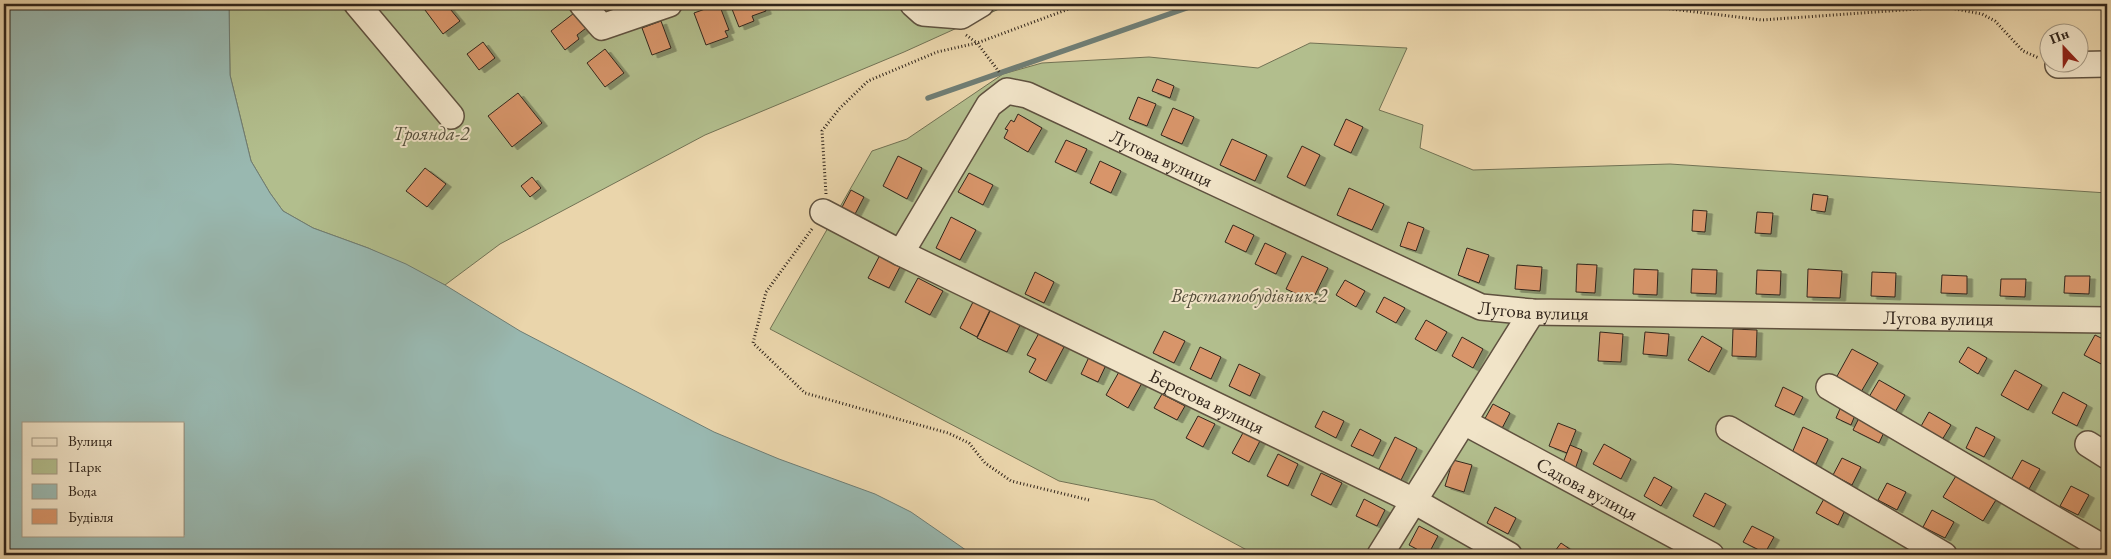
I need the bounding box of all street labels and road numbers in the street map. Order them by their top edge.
street label: Лугова вулиця [1106,124,1217,193]
street label: Лугова вулиця [1477,295,1589,326]
street label: Лугова вулиця [1883,305,1994,331]
street label: Берегова вулиця [1145,363,1269,440]
street label: Садова вулиця [1532,451,1643,527]

